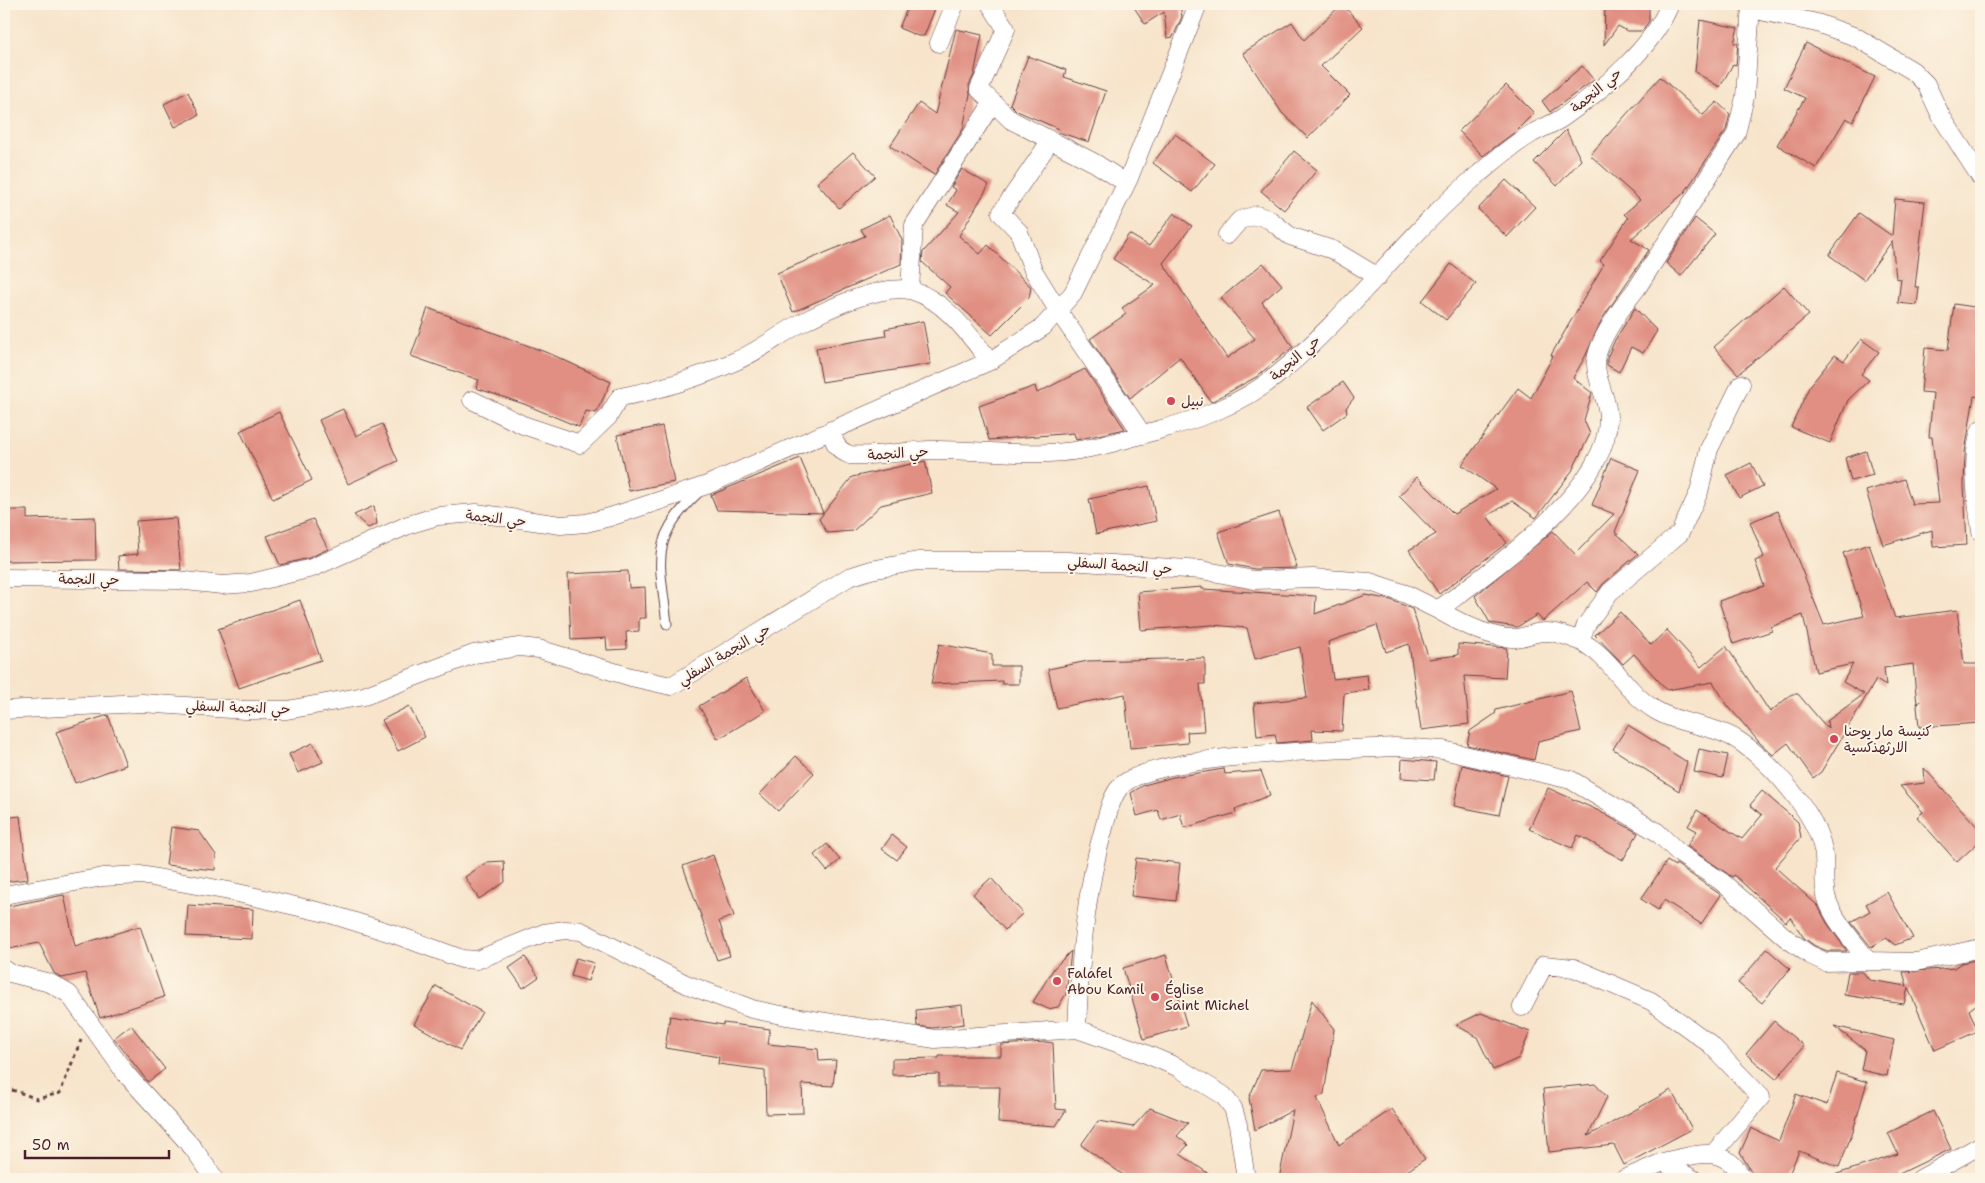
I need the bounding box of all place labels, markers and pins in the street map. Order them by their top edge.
place label: نبيل [1181,392,1204,410]
marker: نبيل [1165,395,1177,407]
place label: كنيسة مار يوحنا الارثهذكسية [1844,722,1932,756]
marker: كنيسة مار يوحنا الارثهذكسية [1828,733,1840,745]
place label: Falafel Abou Kamil [1067,964,1145,998]
marker: Falafel Abou Kamil [1051,975,1063,987]
place label: Église Saint Michel [1165,980,1250,1014]
marker: Église Saint Michel [1149,991,1161,1003]

